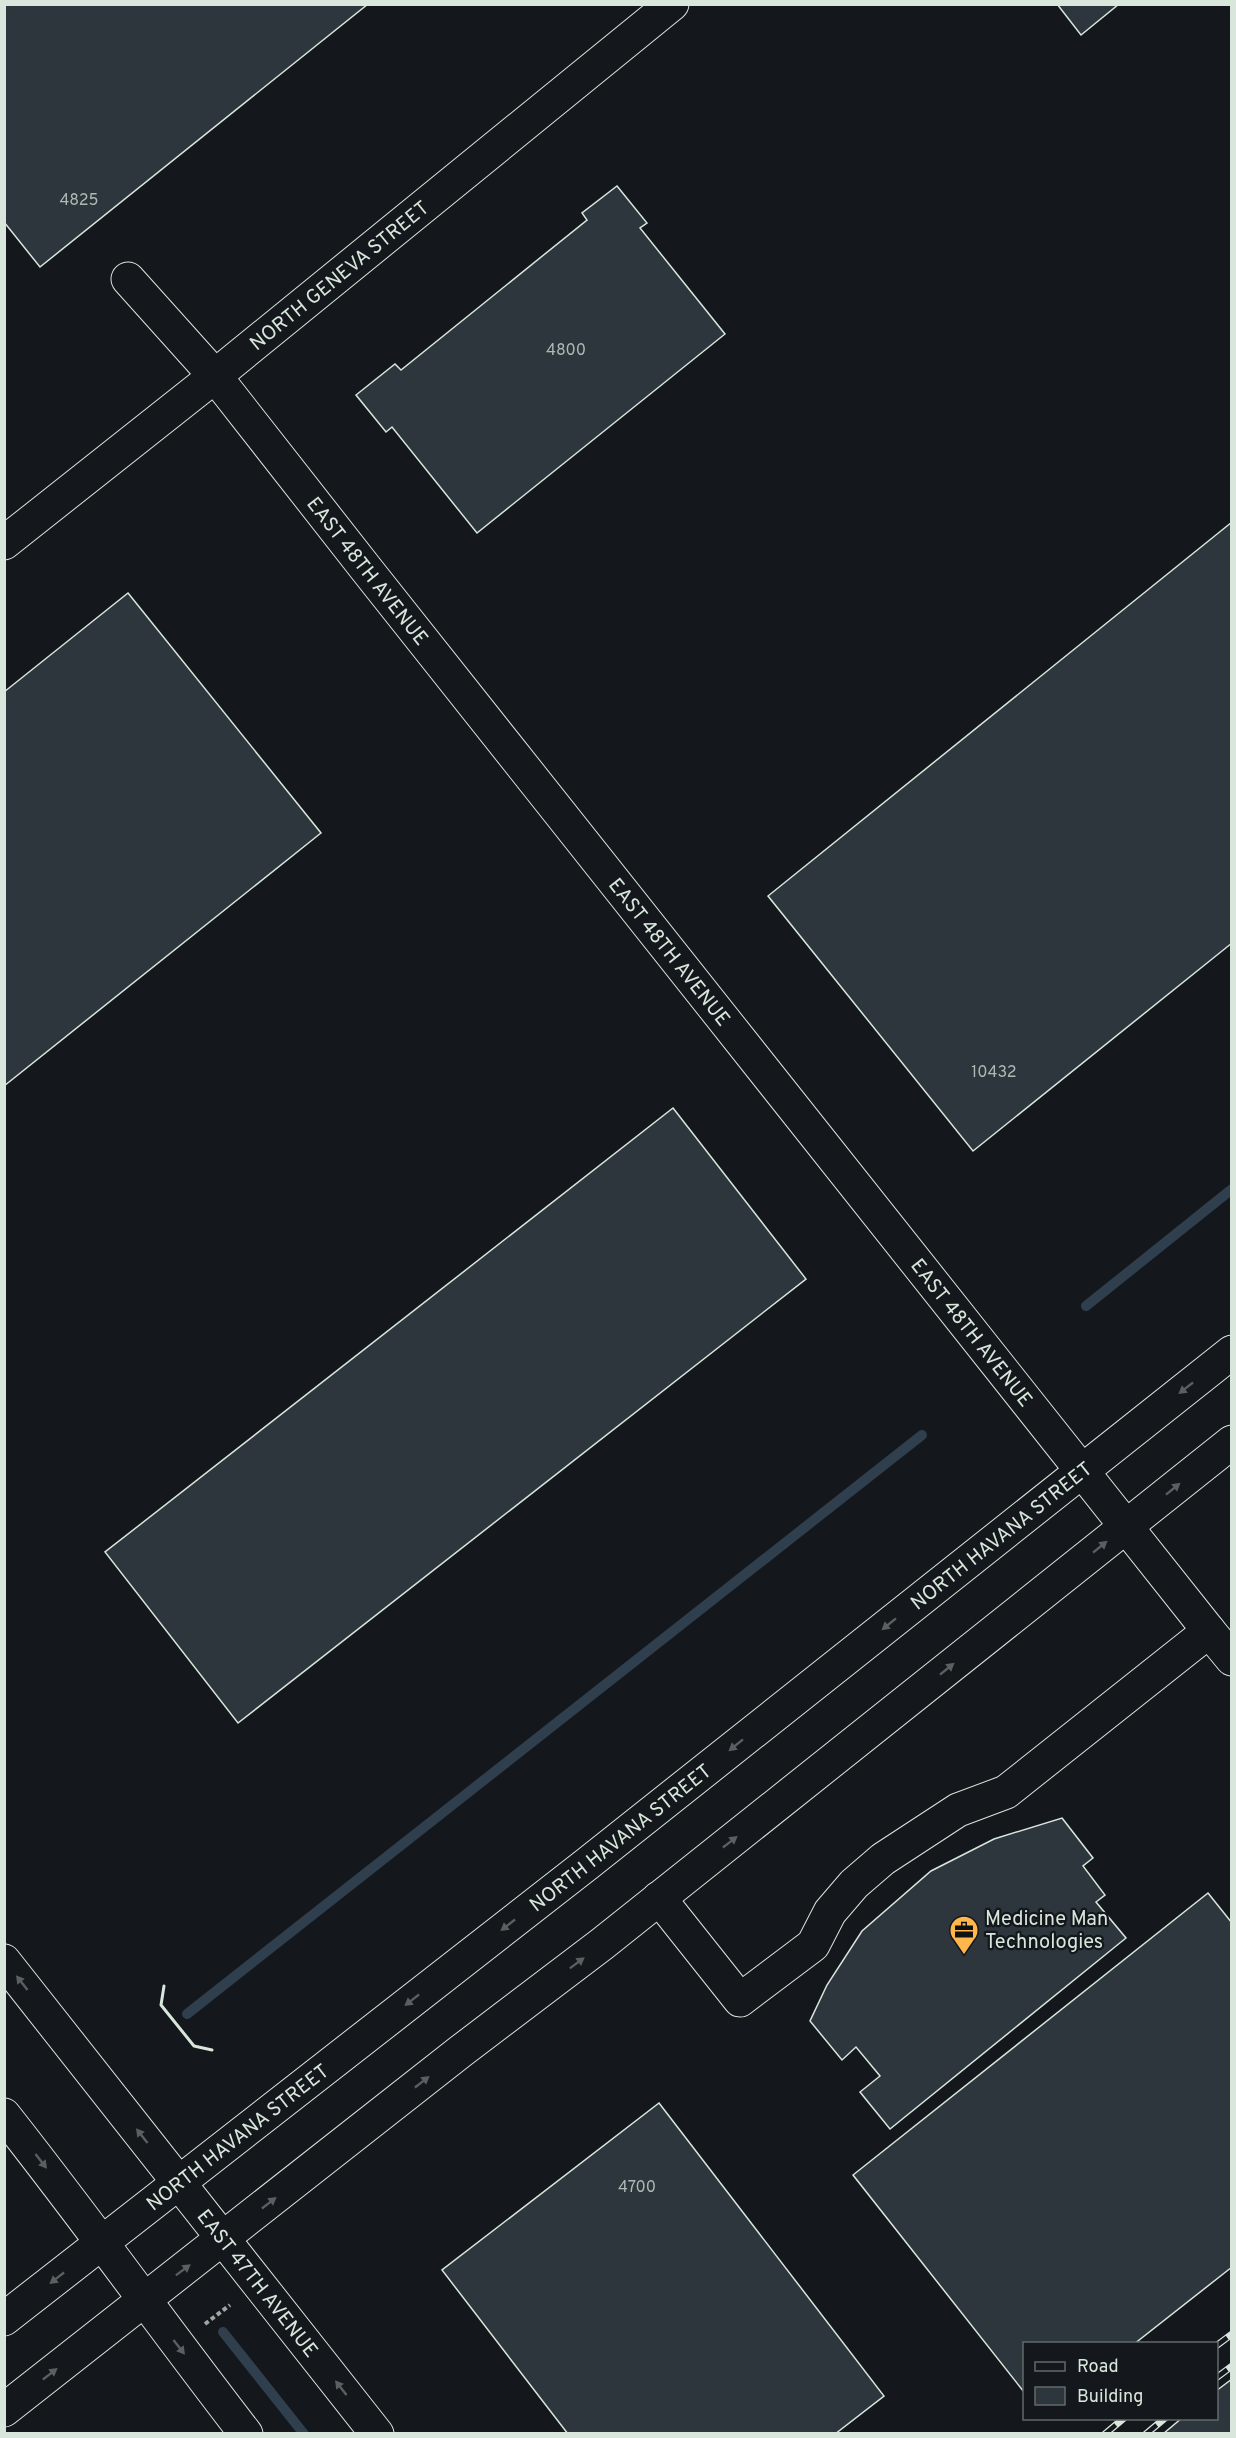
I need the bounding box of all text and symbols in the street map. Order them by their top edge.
house number: 4825 [59,191,99,211]
street label: NORTH GENEVA STREET [245,196,435,357]
house number: 4800 [546,341,586,361]
street label: EAST 48TH AVENUE [300,492,433,652]
street label: EAST 48TH AVENUE [602,873,735,1032]
house number: 10432 [971,1063,1017,1083]
street label: EAST 48TH AVENUE [904,1254,1037,1413]
one-way arrow [1178,1381,1193,1393]
street label: NORTH HAVANA STREET [906,1457,1098,1617]
one-way arrow [1165,1483,1181,1496]
one-way arrow [1092,1542,1107,1554]
one-way arrow [882,1617,897,1630]
one-way arrow [939,1663,955,1676]
one-way arrow [729,1739,744,1751]
street label: NORTH HAVANA STREET [525,1759,718,1919]
one-way arrow [722,1836,737,1848]
place label: Medicine Man Technologies [985,1907,1108,1956]
office icon: Medicine Man Technologies [948,1914,980,1956]
one-way arrow [500,1919,516,1932]
one-way arrow [568,1957,584,1969]
one-way arrow [16,1975,28,1990]
one-way arrow [404,1994,420,2006]
street label: NORTH HAVANA STREET [142,2059,335,2218]
one-way arrow [414,2075,430,2088]
one-way arrow [136,2128,149,2144]
one-way arrow [34,2153,47,2169]
house number: 4700 [618,2178,656,2198]
one-way arrow [261,2196,277,2209]
street label: EAST 47TH AVENUE [190,2205,323,2364]
one-way arrow [175,2263,191,2276]
one-way arrow [49,2272,65,2284]
one-way arrow [172,2339,185,2355]
legend [1023,2342,1218,2420]
text: Road [1077,2356,1119,2379]
one-way arrow [43,2368,58,2380]
one-way arrow [335,2380,347,2395]
text: Building [1077,2386,1143,2409]

